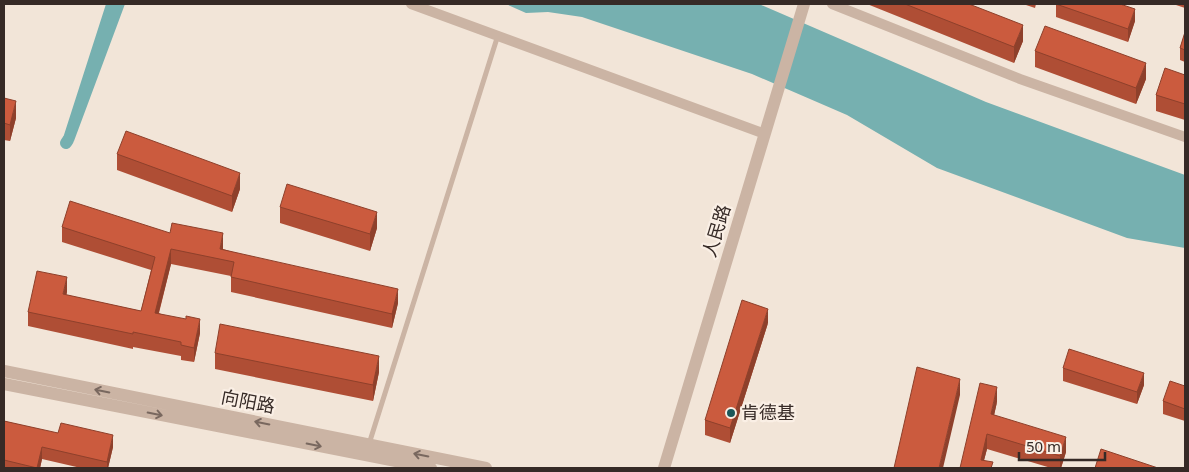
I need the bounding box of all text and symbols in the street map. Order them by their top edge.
street label: 人民路 [697,201,735,260]
street label: 向阳路 [219,384,277,418]
one-way arrow [95,386,111,395]
place label: 肯德基 [741,400,795,424]
marker: 肯德基 [725,407,737,419]
one-way arrow [146,409,162,419]
one-way arrow [254,418,270,427]
scale bar [1019,430,1105,462]
text: 50 m [1026,436,1061,456]
one-way arrow [306,441,322,451]
one-way arrow [413,450,429,459]

